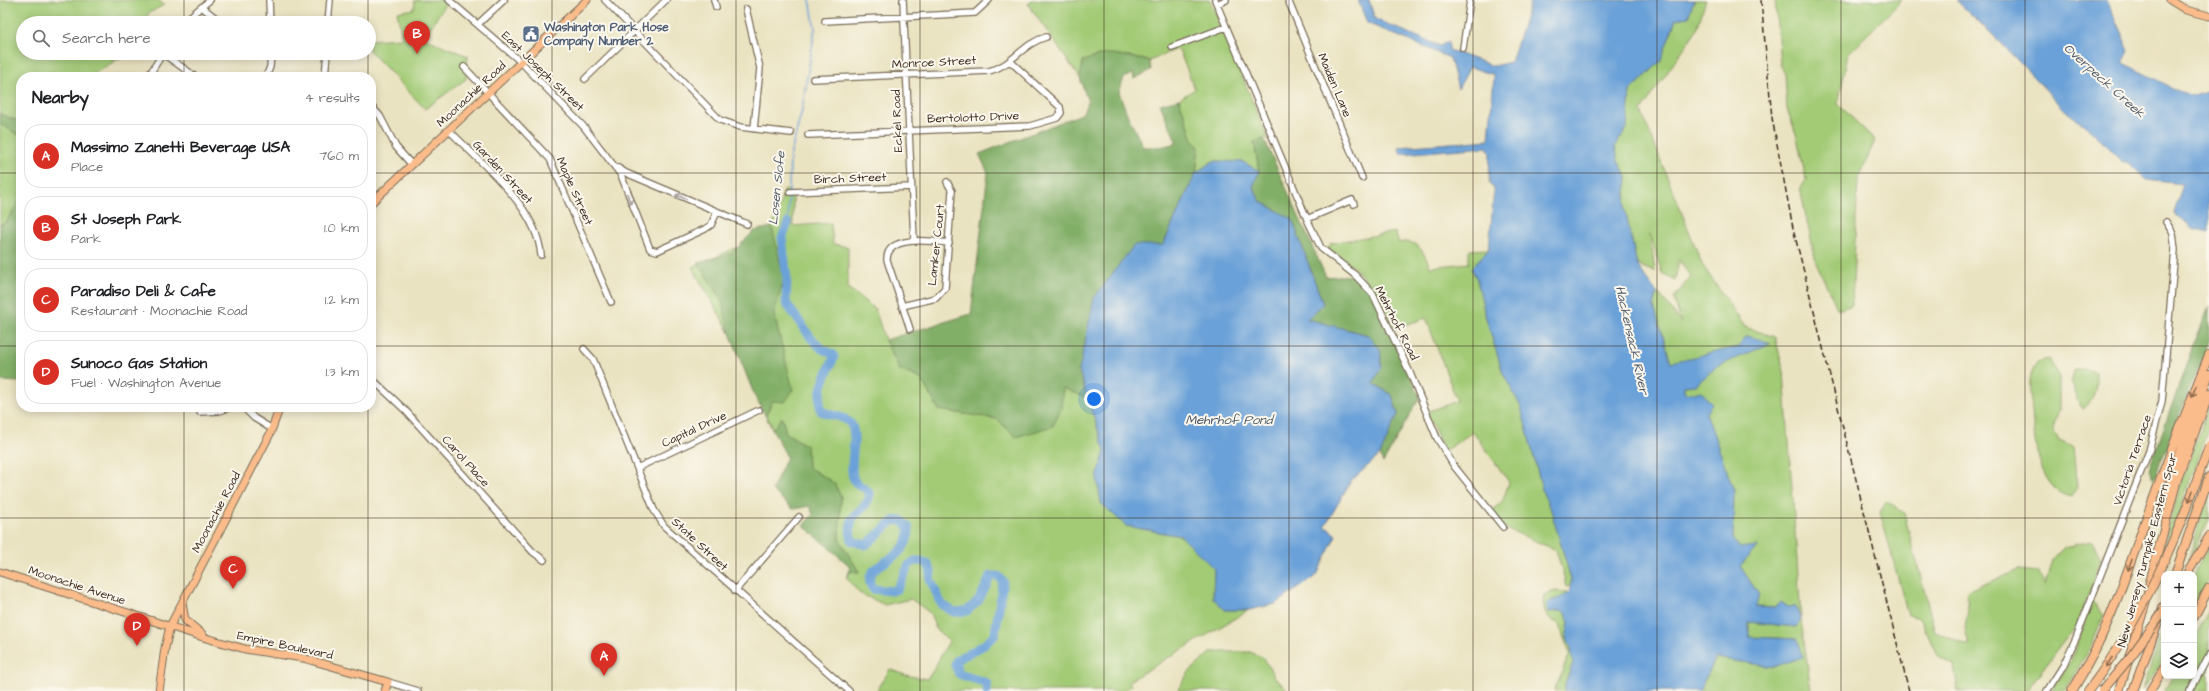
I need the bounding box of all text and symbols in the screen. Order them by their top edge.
search box [16,16,376,60]
place label: Washington Park Hose Company Number 2 [543,19,669,51]
pin: B [404,21,430,54]
public building icon: Washington Park Hose Company Number 2 [521,24,541,44]
icon: search [30,27,52,49]
street label: East Joseph Street [498,27,588,115]
text: Search here [62,28,151,49]
water label: Overpeck Creek [2060,39,2150,123]
street label: Maiden Lane [1313,50,1356,120]
street label: Monroe Street [891,52,977,73]
street label: Moonachie Road [433,58,510,131]
text: Nearby [32,86,89,110]
text: 4 results [305,89,360,107]
street label: Eckel Road [888,89,907,153]
street label: Bertolotto Drive [927,107,1020,128]
text: Massimo Zanetti Beverage USA [71,137,290,158]
street label: Garden Street [469,137,537,208]
text: A [42,147,50,165]
text: 760 m [319,147,359,165]
water label: Losen Slofe [764,149,790,226]
street label: Maple Street [552,154,597,228]
text: Place [71,158,103,176]
street label: Birch Street [814,169,887,188]
one-way arrow [676,192,688,200]
one-way arrow [626,193,634,205]
street label: Lamker Court [924,203,949,287]
text: St Joseph Park [71,209,181,230]
text: B [41,219,51,237]
text: 1.0 km [324,219,359,237]
text: Park [71,230,101,248]
text: Paradiso Deli & Cafe [71,281,216,302]
street label: Mehrhof Road [1371,283,1423,363]
water label: Hackensack River [1611,284,1654,398]
text: C [41,291,51,309]
text: 1.2 km [325,291,359,309]
text: Restaurant · Moonachie Road [71,302,247,320]
text: Sunoco Gas Station [71,353,207,374]
text: D [42,363,50,381]
text: 1.3 km [326,363,359,381]
text: Fuel · Washington Avenue [71,374,221,392]
one-way arrow [2190,384,2198,396]
your location [1084,389,1104,409]
street label: Capital Drive [659,407,730,452]
water label: Mehrhof Pond [1186,411,1275,429]
street label: Victoria Terrace [2109,412,2156,508]
street label: Carol Place [438,432,494,491]
street label: New Jersey Turnpike Eastern Spur [2113,451,2183,649]
street label: Moonachie Road [188,469,245,556]
one-way arrow [2187,490,2195,502]
street label: State Street [668,514,732,575]
pin: C [220,556,246,589]
one-way arrow [2125,559,2133,571]
street label: Moonachie Avenue [26,562,128,609]
map controls [2161,571,2197,679]
button: + [2161,571,2197,607]
button: − [2161,607,2197,643]
pin: D [124,613,150,646]
street label: Empire Boulevard [235,627,334,664]
pin: A [591,643,617,676]
button: layers [2161,643,2197,679]
one-way arrow [2105,657,2113,668]

